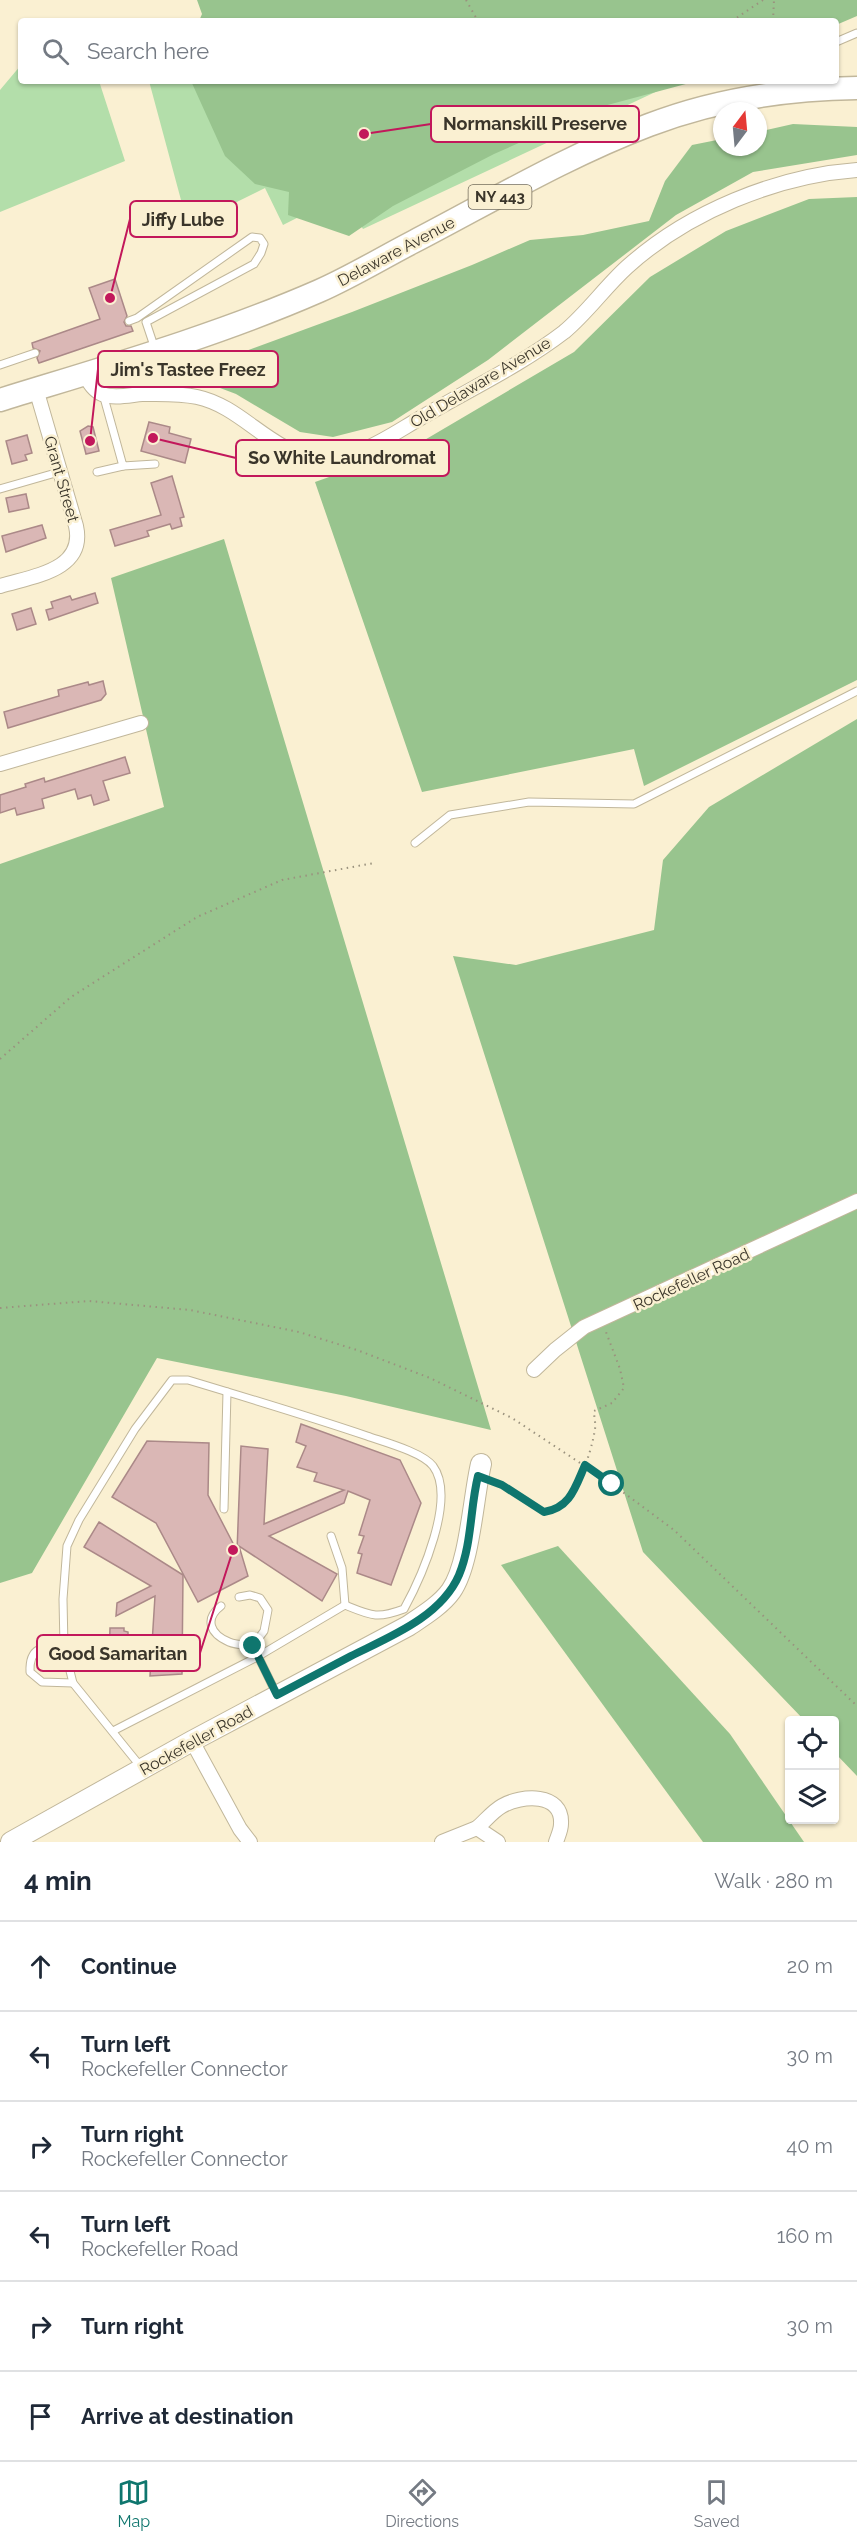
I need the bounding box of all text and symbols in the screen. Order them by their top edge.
search box [18,18,839,84]
icon: search [39,35,72,68]
text: Search here [87,38,209,64]
north arrow [713,102,767,156]
callout: Normanskill Preserve [431,106,639,142]
text: Normanskill Preserve [443,113,627,134]
road number: NY 443 [468,185,532,209]
callout: Jiffy Lube [130,201,237,237]
text: Jiffy Lube [142,209,225,230]
street label: Delaware Avenue [335,213,458,290]
street label: Old Delaware Avenue [407,333,554,432]
callout: Jim's Tastee Freez [98,351,278,387]
text: Jim's Tastee Freez [110,359,266,380]
street label: Grant Street [40,434,83,525]
callout: So White Laundromat [236,440,449,476]
text: So White Laundromat [248,447,436,468]
street label: Rockefeller Road [630,1244,752,1315]
route start [598,1470,624,1496]
route end [239,1632,265,1658]
callout: Good Samaritan [37,1635,200,1671]
text: Good Samaritan [49,1643,187,1664]
street label: Rockefeller Road [137,1702,256,1779]
map controls [785,1716,839,1824]
button: locate [785,1716,839,1770]
button: layers [785,1770,839,1824]
text: 4 min [24,1866,92,1896]
text: Walk · 280 m [714,1869,833,1893]
icon: ahead [24,1950,57,1983]
text: Continue [81,1953,177,1979]
text: 20 m [787,1954,833,1978]
text: Turn left [81,2031,171,2057]
icon: left [24,2040,57,2073]
text: 30 m [787,2044,833,2068]
text: Rockefeller Connector [81,2057,288,2081]
text: Turn right [81,2121,184,2147]
icon: right [24,2130,57,2163]
text: 40 m [786,2134,833,2158]
text: Rockefeller Connector [81,2147,288,2171]
text: Turn left [81,2211,171,2237]
icon: left [24,2220,57,2253]
text: 160 m [777,2224,833,2248]
text: Rockefeller Road [81,2237,239,2261]
icon: right [24,2310,57,2343]
text: Turn right [81,2313,184,2339]
text: 30 m [787,2314,833,2338]
icon: arrive [24,2400,57,2433]
text: Arrive at destination [81,2403,294,2429]
tab: Map [117,2476,150,2531]
tab: Directions [385,2476,459,2531]
tab: Saved [694,2476,740,2531]

